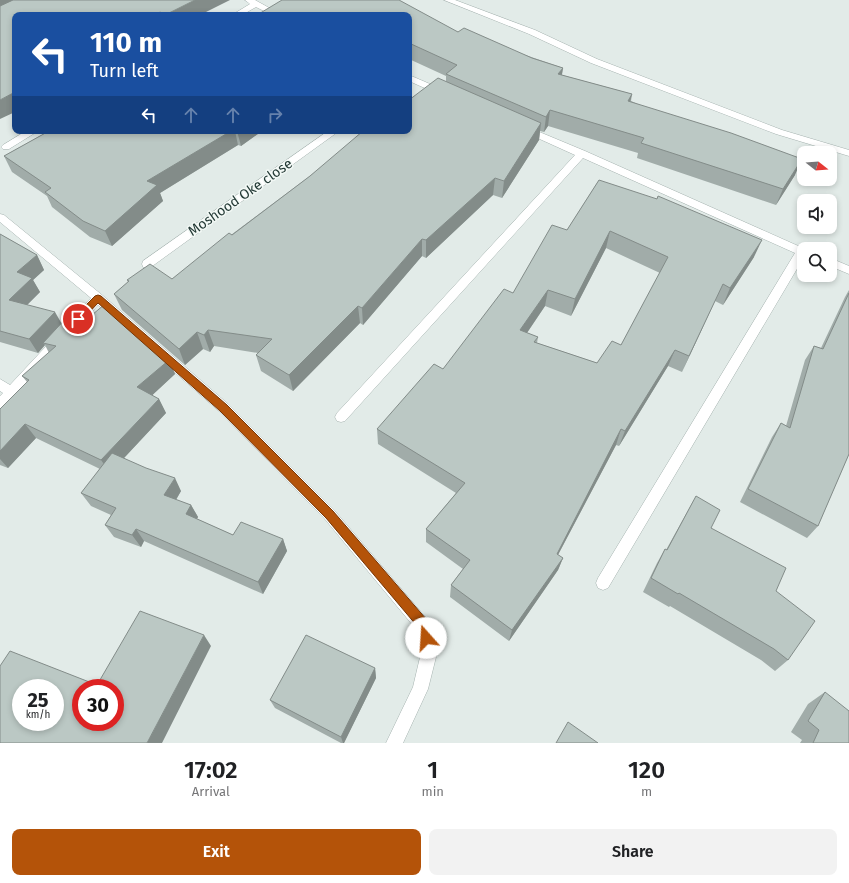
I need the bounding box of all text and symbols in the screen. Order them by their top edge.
text: 110 m [90,26,162,59]
icon: left [24,28,76,80]
text: Turn left [90,60,159,82]
icon: left [138,104,160,126]
icon: ahead [180,104,202,126]
icon: ahead [222,104,244,126]
icon: right [264,104,286,126]
north arrow [797,146,837,186]
map controls [797,146,837,282]
street label: Moshood Oke close [185,155,296,240]
button: sound [797,194,837,234]
button: search [797,242,837,282]
pin [61,302,95,336]
icon: arrive [67,308,89,330]
position arrow [405,617,447,659]
speed limit sign: 30 [72,679,124,731]
text: 25 [27,688,49,712]
text: km/h [26,709,50,721]
text: 17:02 [184,756,238,784]
text: 1 [427,756,438,784]
text: 120 [628,756,665,784]
text: Arrival [192,784,230,799]
text: min [422,784,444,799]
text: m [641,784,652,799]
button: Exit [12,829,421,875]
button: Share [429,829,837,875]

